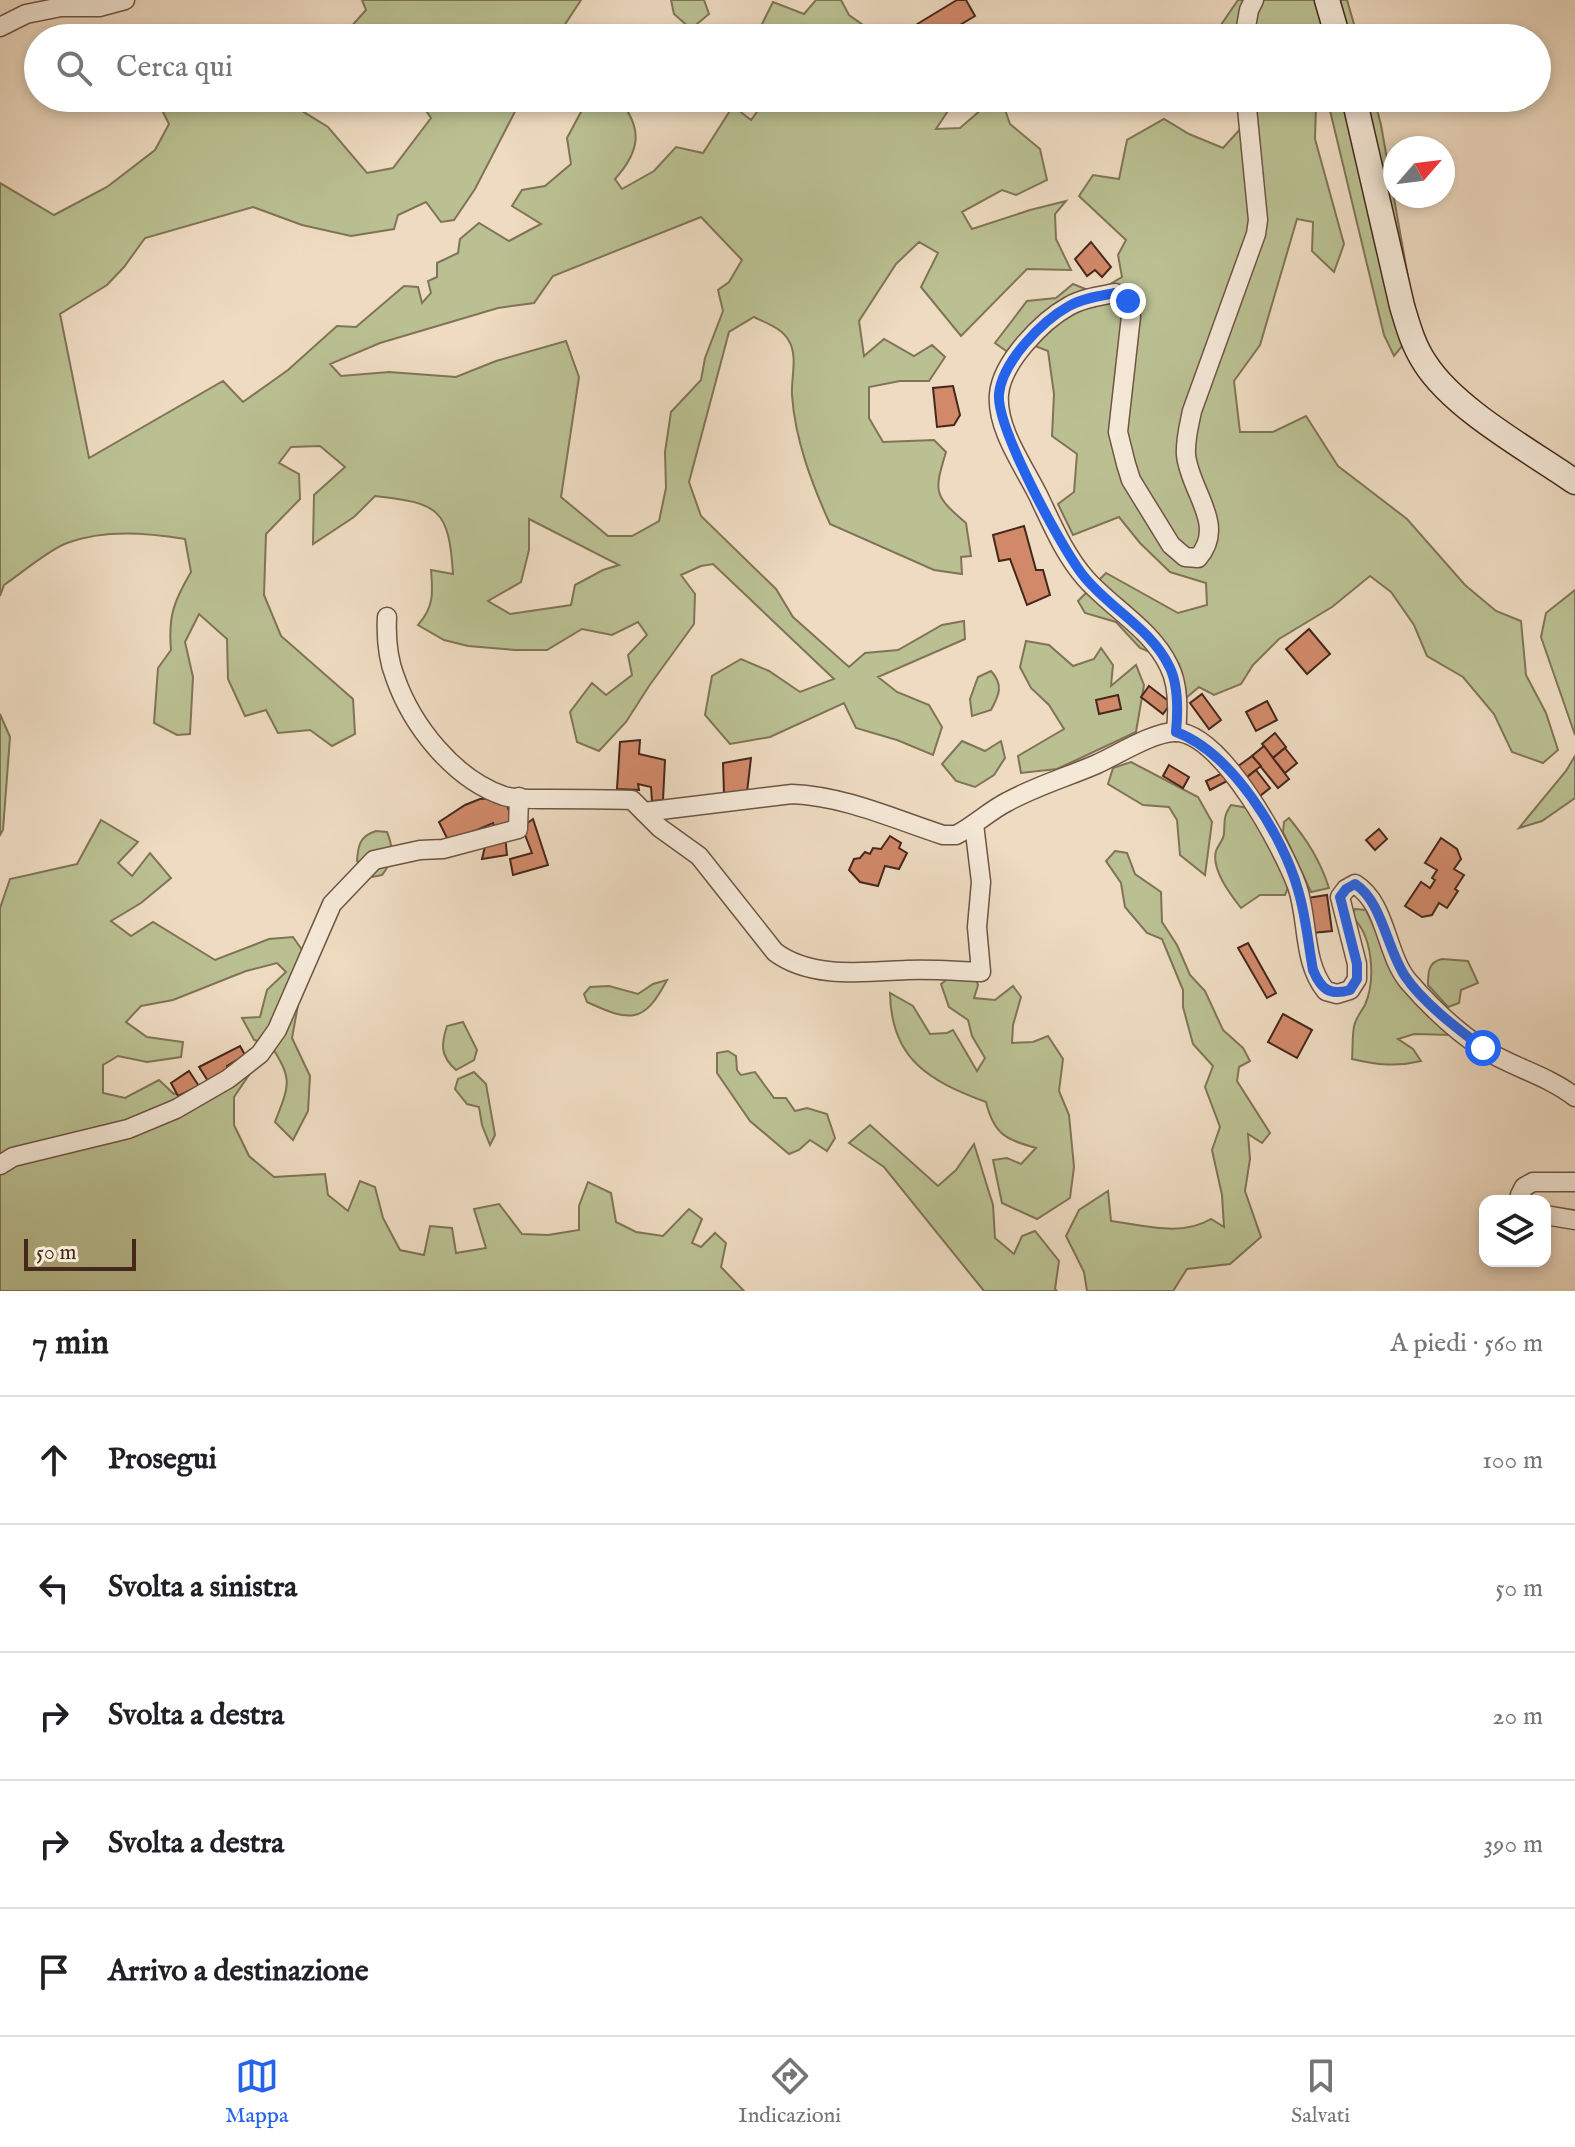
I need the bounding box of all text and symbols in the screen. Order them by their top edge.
search box [24,24,1551,112]
icon: search [52,46,96,90]
text: Cerca qui [116,49,233,87]
north arrow [1383,136,1455,208]
route end [1110,283,1146,319]
route start [1465,1030,1501,1066]
map controls [1479,1195,1551,1267]
button: layers [1479,1195,1551,1267]
scale bar [24,1235,136,1271]
text: 50 m [36,1239,77,1267]
text: 7 min [32,1322,109,1365]
text: A piedi · 560 m [1390,1327,1543,1360]
icon: ahead [32,1438,76,1482]
text: Prosegui [108,1441,217,1479]
text: 100 m [1482,1444,1543,1477]
icon: left [32,1566,76,1610]
text: Svolta a sinistra [108,1569,297,1607]
text: 50 m [1495,1572,1543,1605]
icon: right [32,1694,76,1738]
text: Svolta a destra [108,1697,284,1735]
text: 20 m [1492,1700,1543,1733]
icon: right [32,1822,76,1866]
text: Svolta a destra [108,1825,284,1863]
text: 390 m [1483,1828,1543,1861]
icon: arrive [32,1950,76,1994]
text: Arrivo a destinazione [108,1953,369,1991]
tab: Mappa [225,2054,288,2130]
tab: Indicazioni [738,2054,841,2130]
tab: Salvati [1291,2054,1350,2130]

